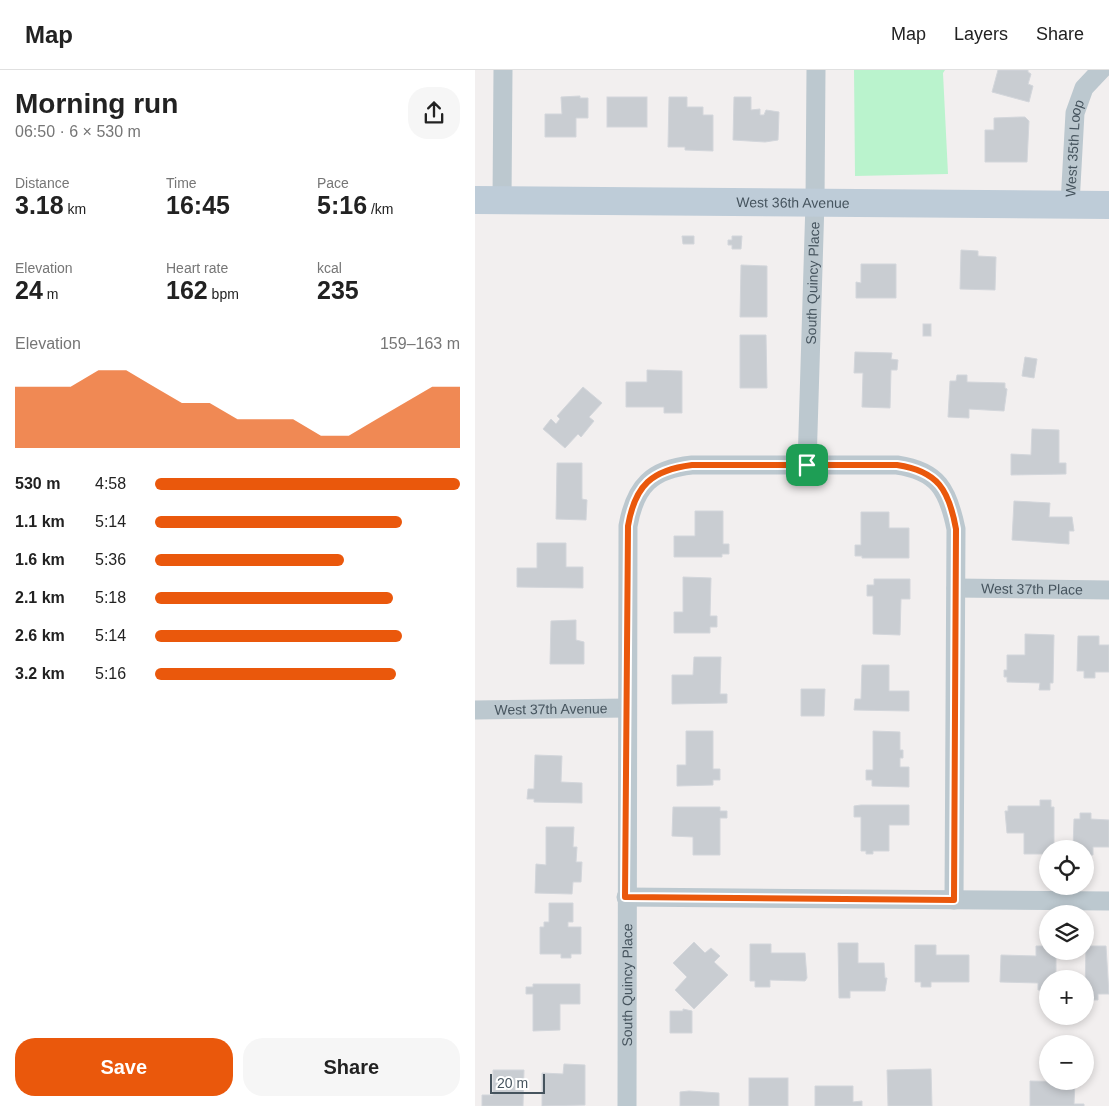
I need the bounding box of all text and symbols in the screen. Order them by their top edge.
text: Map [25,21,73,48]
text: Map [891,24,926,44]
text: Layers [954,24,1008,44]
text: Share [1036,24,1084,44]
button: share [408,87,460,139]
text: Morning run [15,88,178,119]
street label: West 35th Loop [1062,97,1087,197]
text: 06:50 · 6 × 530 m [15,123,141,140]
text: Distance [15,175,69,191]
text: Time [166,175,197,191]
text: Pace [317,175,349,191]
text: 3.18 [15,191,64,219]
text: 16:45 [166,191,230,219]
text: 5:16 [317,191,367,219]
street label: West 36th Avenue [736,194,850,211]
text: km [64,201,86,217]
text: /km [367,201,394,217]
street label: South Quincy Place [803,221,822,345]
text: Elevation [15,260,73,276]
text: Heart rate [166,260,228,276]
text: kcal [317,260,342,276]
text: 24 [15,276,43,304]
text: 162 [166,276,208,304]
text: 235 [317,276,359,304]
text: m [43,286,58,302]
text: bpm [208,286,239,302]
text: Elevation [15,335,81,352]
text: 159–163 m [380,335,460,352]
pin [786,444,828,486]
icon: arrive [793,451,821,479]
text: 530 m [15,475,60,492]
text: 4:58 [95,475,126,492]
text: 1.1 km [15,513,65,530]
text: 5:14 [95,513,126,530]
text: 1.6 km [15,551,65,568]
text: 5:36 [95,551,126,568]
street label: West 37th Place [981,580,1083,598]
text: 2.1 km [15,589,65,606]
text: 5:18 [95,589,126,606]
text: 2.6 km [15,627,65,644]
text: 5:14 [95,627,126,644]
text: 3.2 km [15,665,65,682]
text: 5:16 [95,665,126,682]
street label: West 37th Avenue [494,700,608,718]
map controls [1039,840,1094,1090]
button: locate [1039,840,1094,895]
button: layers [1039,905,1094,960]
street label: South Quincy Place [619,923,635,1047]
button: + [1039,970,1094,1025]
button: − [1039,1035,1094,1090]
button: Save [15,1038,233,1096]
button: Share [243,1038,460,1096]
scale bar [490,1071,545,1094]
text: 20 m [497,1075,528,1091]

